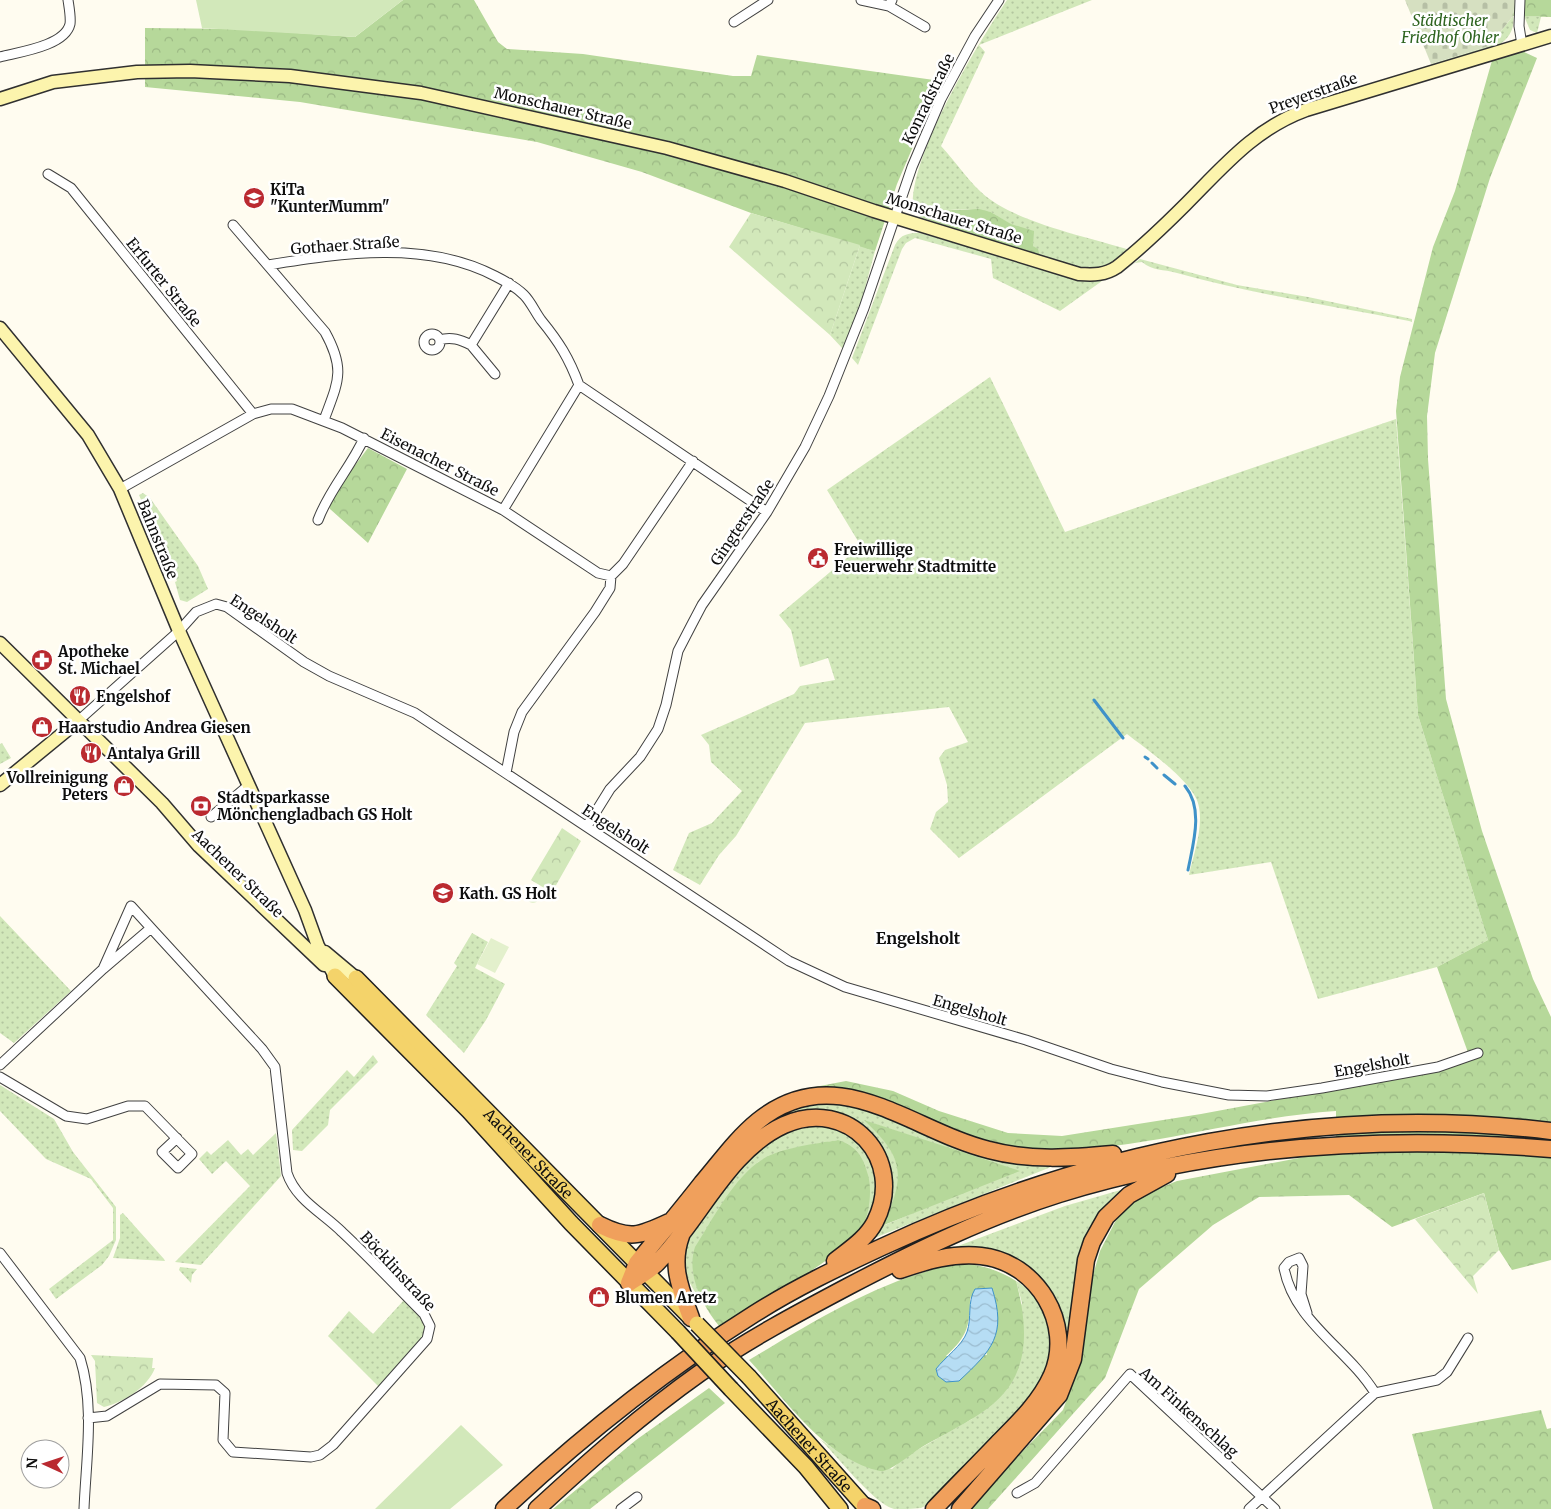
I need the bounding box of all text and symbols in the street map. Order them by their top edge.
park label: Städtischer Friedhof Ohler [1400,11,1500,47]
street label: Konradstraße [898,50,958,148]
street label: Preyerstraße [1266,68,1360,118]
street label: Monschauer Straße [492,83,634,133]
place label: KiTa "KunterMumm" [270,180,390,216]
school or university icon: KiTa "KunterMumm" [242,186,266,210]
street label: Monschauer Straße [884,188,1024,248]
street label: Gothaer Straße [290,232,400,258]
street label: Erfurter Straße [122,234,206,330]
street label: Eisenacher Straße [378,424,502,500]
street label: Gingterstraße [706,475,778,569]
street label: Bahnstraße [133,496,183,582]
place label: Freiwillige Feuerwehr Stadtmitte [834,540,996,576]
public building icon: Freiwillige Feuerwehr Stadtmitte [806,546,830,570]
street label: Engelsholt [227,590,301,648]
place label: Apotheke St. Michael [57,642,140,678]
pharmacy icon: Apotheke St. Michael [30,648,54,672]
restaurant icon: Engelshof [68,684,92,708]
place label: Engelshof [96,687,171,706]
shop icon: Haarstudio Andrea Giesen [30,715,54,739]
place label: Haarstudio Andrea Giesen [58,718,251,737]
restaurant icon: Antalya Grill [79,741,103,765]
place label: Antalya Grill [106,744,200,763]
place label: Vollreinigung Peters [6,768,109,804]
shop icon: Vollreinigung Peters [112,774,136,798]
place label: Stadtsparkasse Mönchengladbach GS Holt [217,788,413,824]
bank icon: Stadtsparkasse Mönchengladbach GS Holt [189,794,213,818]
street label: Engelsholt [579,800,653,858]
street label: Aachener Straße [188,824,288,921]
school or university icon: Kath. GS Holt [431,881,455,905]
place label: Kath. GS Holt [459,884,557,903]
district label: Engelsholt [876,928,961,948]
street label: Engelsholt [931,990,1010,1030]
street label: Engelsholt [1333,1049,1412,1081]
street label: Aachener Straße [479,1103,577,1203]
street label: Böcklinstraße [356,1227,440,1315]
shop icon: Blumen Aretz [587,1285,611,1309]
place label: Blumen Aretz [615,1288,716,1307]
street label: Am Finkenschlag [1135,1362,1242,1461]
street label: Aachener Straße [762,1393,857,1496]
north arrow [20,1439,70,1489]
text: N [23,1457,41,1469]

